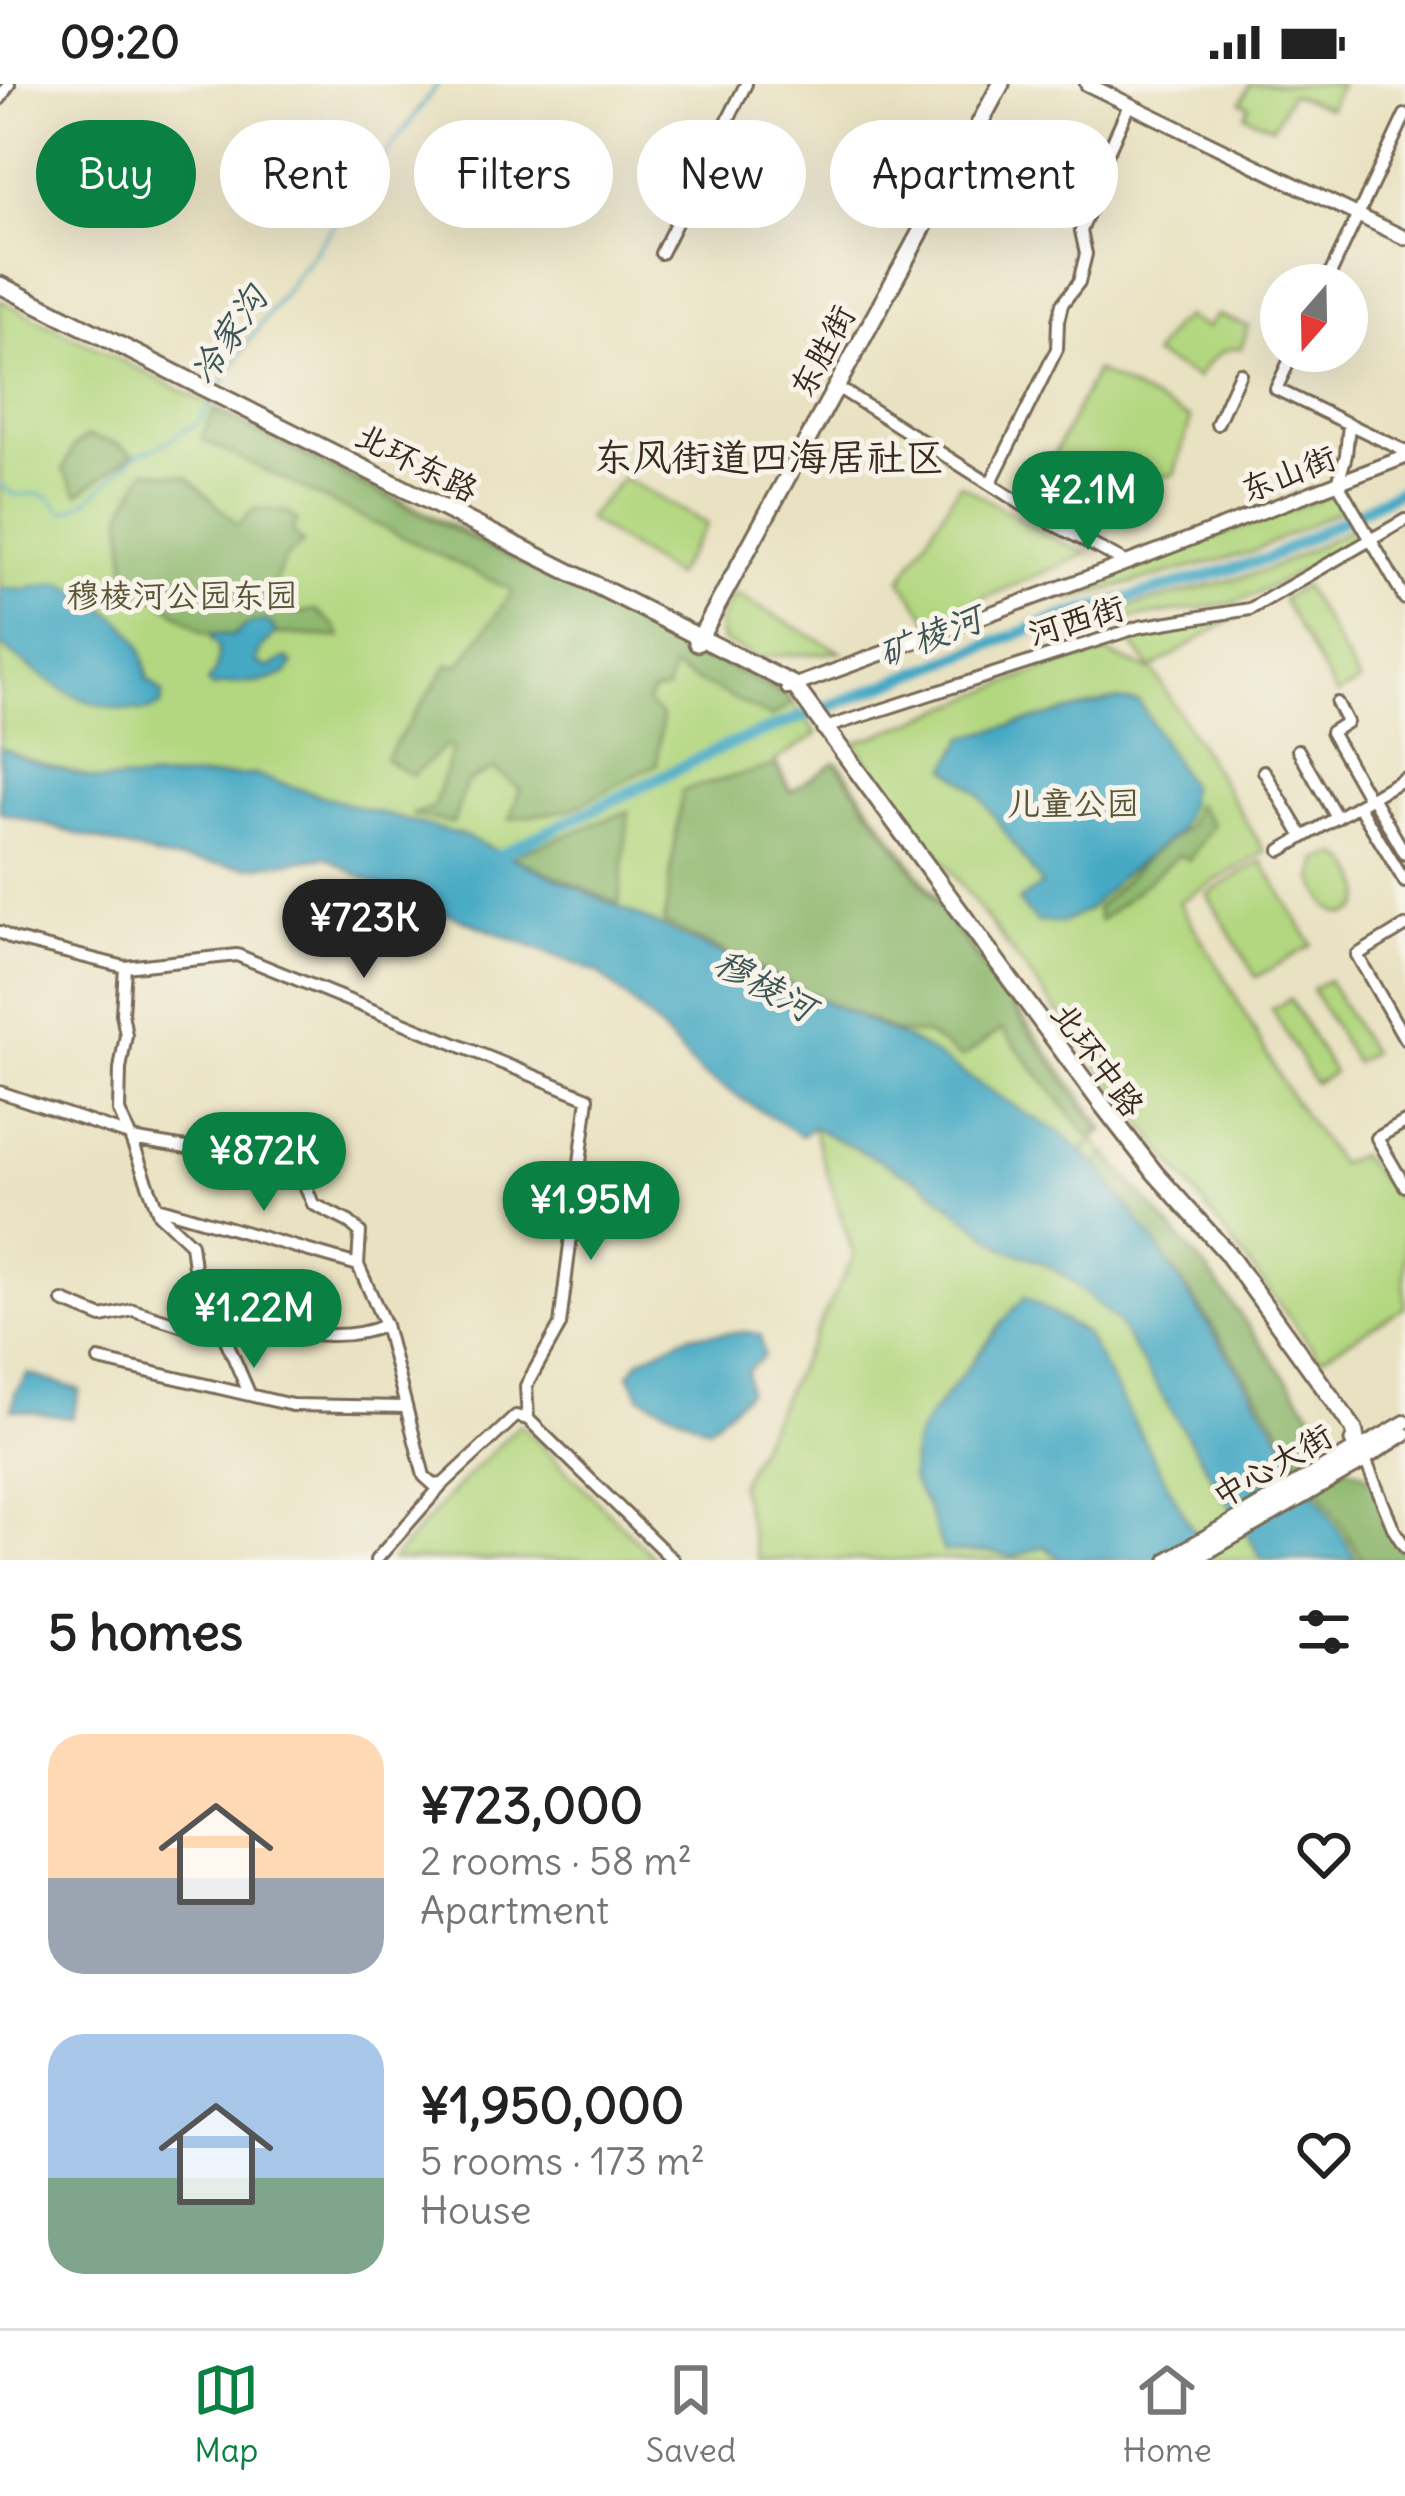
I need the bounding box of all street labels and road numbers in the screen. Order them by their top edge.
street label: 东胜街 [780,297,864,405]
street label: 北环东路 [349,413,485,511]
street label: 东山街 [1234,436,1342,510]
street label: 河西街 [1023,585,1129,655]
street label: 北环中路 [1042,993,1154,1125]
street label: 中心大街 [1204,1414,1340,1516]

